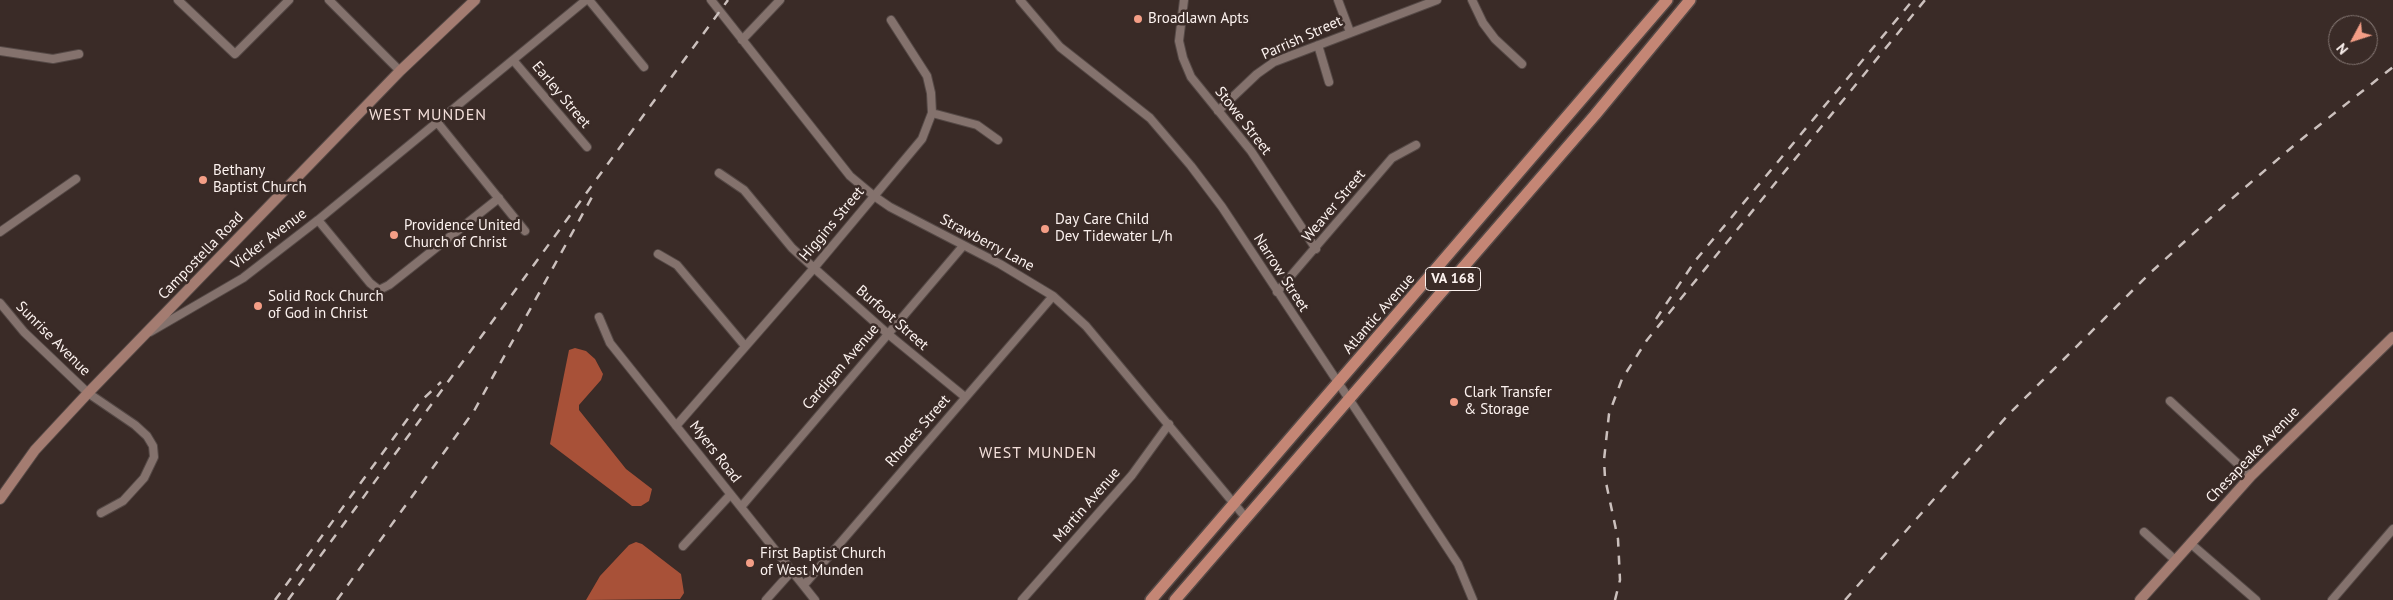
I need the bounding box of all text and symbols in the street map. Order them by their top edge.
place label: Broadlawn Apts [1148,10,1249,28]
street label: Parrish Street [1259,12,1345,64]
marker: Broadlawn Apts [1132,13,1144,25]
north arrow [2328,15,2378,65]
text: N [2332,40,2352,58]
street label: Earley Street [528,58,594,132]
street label: Stowe Street [1211,83,1275,159]
district label: WEST MUNDEN [368,105,488,125]
place label: Bethany Baptist Church [213,162,307,197]
street label: Weaver Street [1299,166,1369,246]
marker: Bethany Baptist Church [197,174,209,186]
street label: Higgins Street [796,183,868,265]
street label: Vicker Avenue [228,205,310,273]
street label: Campostella Road [155,208,247,304]
street label: Strawberry Lane [937,211,1037,275]
place label: Day Care Child Dev Tidewater L/h [1055,211,1173,246]
place label: Providence United Church of Christ [404,217,521,252]
marker: Day Care Child Dev Tidewater L/h [1039,223,1051,235]
marker: Providence United Church of Christ [388,229,400,241]
street label: Narrow Street [1249,231,1313,315]
road number: VA 168 [1426,268,1480,290]
street label: Atlantic Avenue [1339,270,1419,358]
street label: Burfoot Street [852,282,932,354]
place label: Solid Rock Church of God in Christ [268,288,384,323]
street label: Sunrise Avenue [12,298,94,380]
marker: Solid Rock Church of God in Christ [252,300,264,312]
street label: Cardigan Avenue [799,321,883,413]
place label: Clark Transfer & Storage [1464,384,1552,419]
street label: Rhodes Street [882,391,954,471]
marker: Clark Transfer & Storage [1448,396,1460,408]
street label: Chesapeake Avenue [2202,403,2304,507]
street label: Myers Road [685,418,745,486]
district label: WEST MUNDEN [978,443,1098,463]
street label: Martin Avenue [1050,464,1124,546]
place label: First Baptist Church of West Munden [760,545,886,580]
marker: First Baptist Church of West Munden [744,557,756,569]

